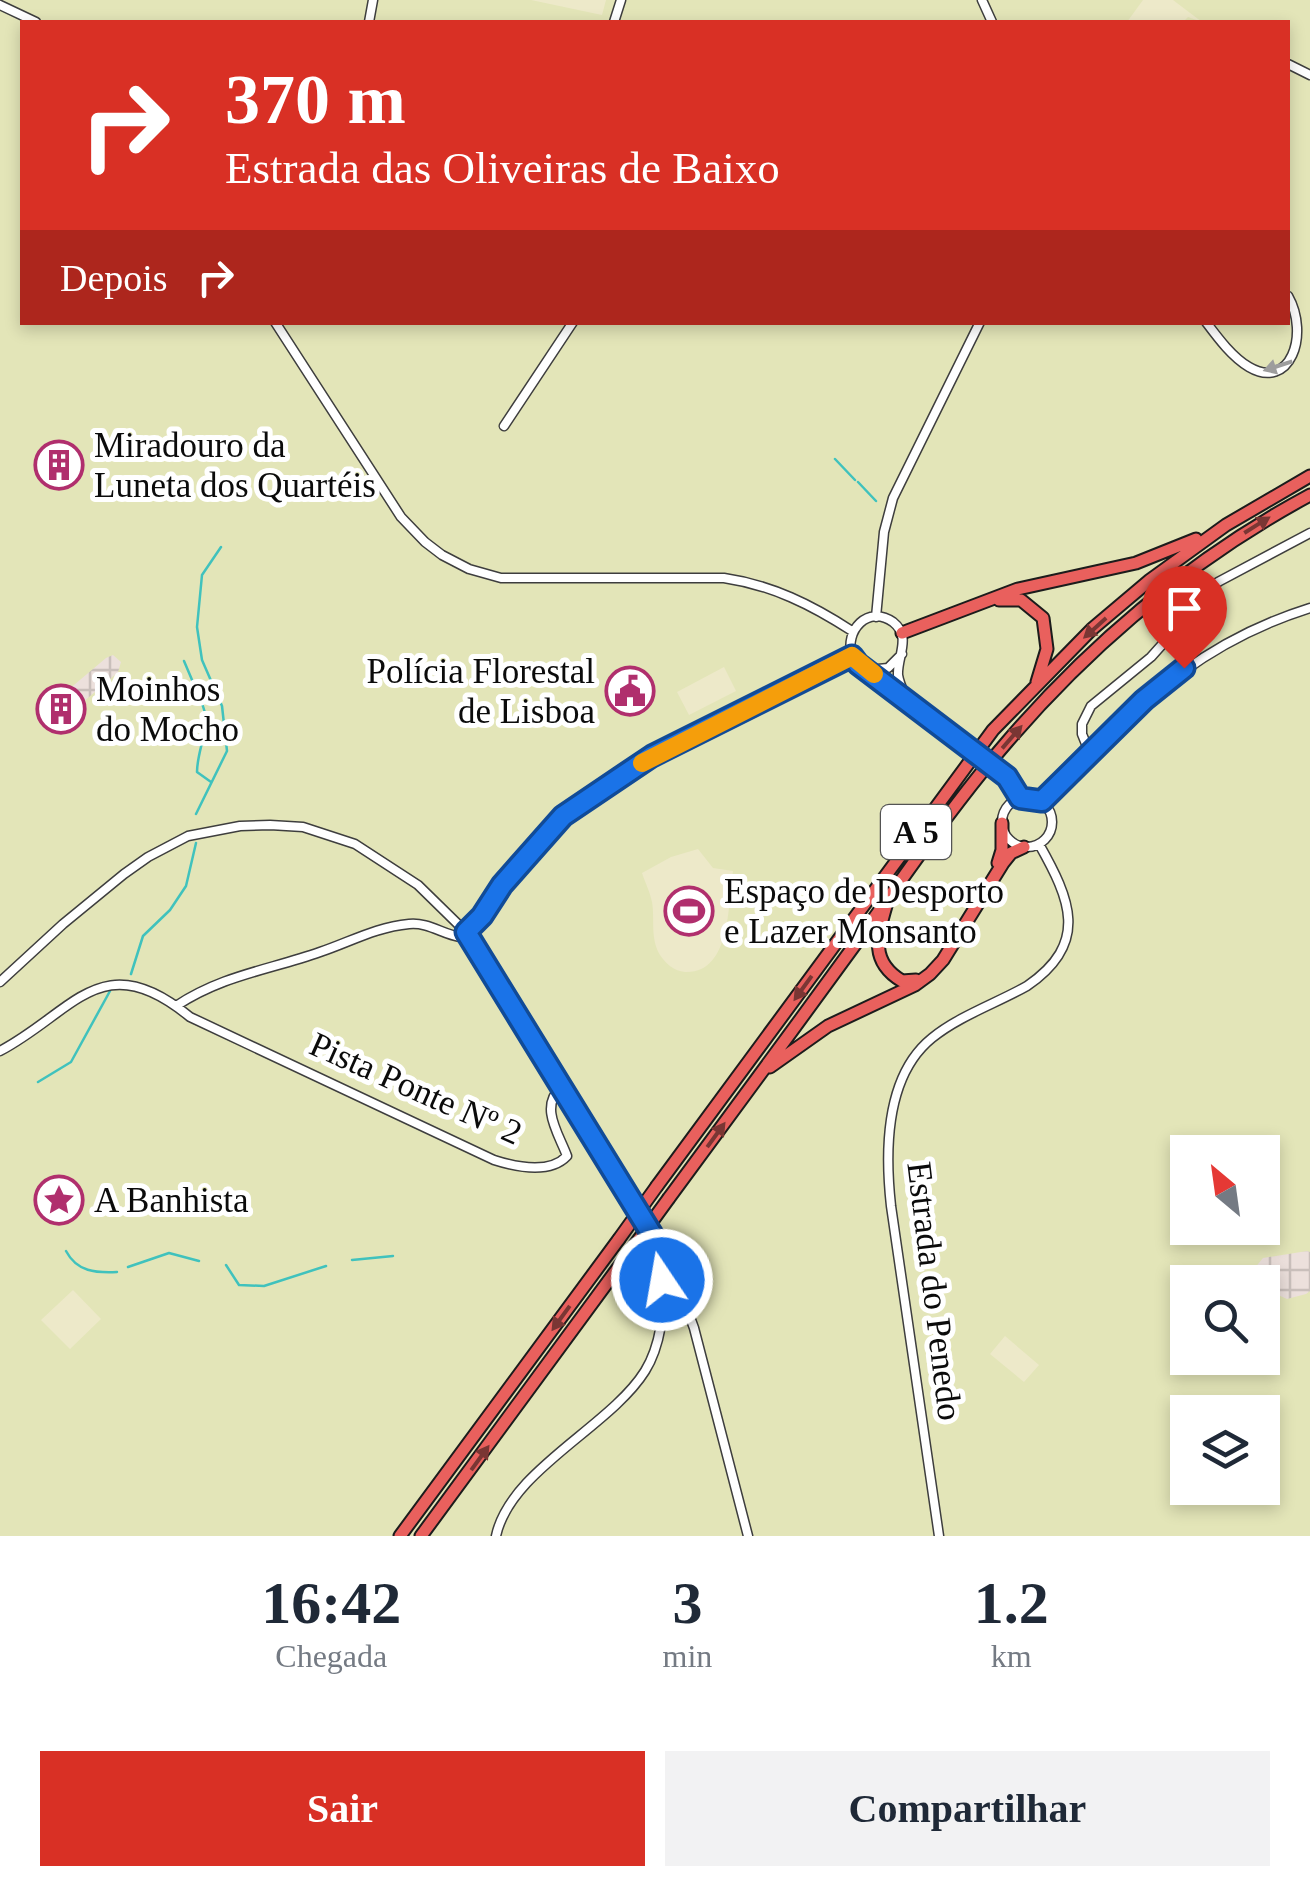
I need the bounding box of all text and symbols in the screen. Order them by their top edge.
icon: right [60,60,190,190]
text: 370 m [225,61,406,138]
text: Estrada das Oliveiras de Baixo [225,143,780,193]
icon: right [188,250,243,305]
text: Depois [60,257,168,299]
one-way arrow [1263,360,1293,375]
place label: Miradouro da Luneta dos Quartéis [94,426,376,505]
building icon: Miradouro da Luneta dos Quartéis [33,439,85,491]
one-way arrow [1243,517,1271,535]
pin [1142,566,1227,669]
icon: arrive [1157,581,1212,636]
one-way arrow [1083,616,1108,638]
place label: Polícia Florestal de Lisboa [367,652,595,731]
public building icon: Polícia Florestal de Lisboa [604,665,656,717]
place label: Moinhos do Mocho [96,670,239,749]
building icon: Moinhos do Mocho [35,683,87,735]
one-way arrow [1000,724,1022,749]
road number: A 5 [881,805,951,859]
place label: Espaço de Desporto e Lazer Monsanto [724,872,1004,951]
sports icon: Espaço de Desporto e Lazer Monsanto [663,885,715,937]
one-way arrow [793,975,813,1001]
street label: Pista Ponte Nº 2 [304,1024,528,1153]
one-way arrow [705,1122,725,1148]
north arrow [1170,1135,1280,1245]
map controls [1170,1135,1280,1505]
street label: Estrada do Penedo [899,1159,970,1423]
place icon: A Banhista [33,1174,85,1226]
place label: A Banhista [94,1181,249,1220]
position arrow [610,1228,714,1332]
button: search [1170,1265,1280,1375]
one-way arrow [552,1305,571,1331]
button: layers [1170,1395,1280,1505]
one-way arrow [470,1445,489,1471]
text: 16:42 [261,1570,401,1636]
text: 3 [672,1570,702,1636]
text: 1.2 [974,1570,1049,1636]
text: Chegada [275,1638,387,1674]
text: min [663,1638,712,1674]
text: km [991,1638,1032,1674]
button: Sair [40,1751,645,1866]
button: Compartilhar [665,1751,1270,1866]

